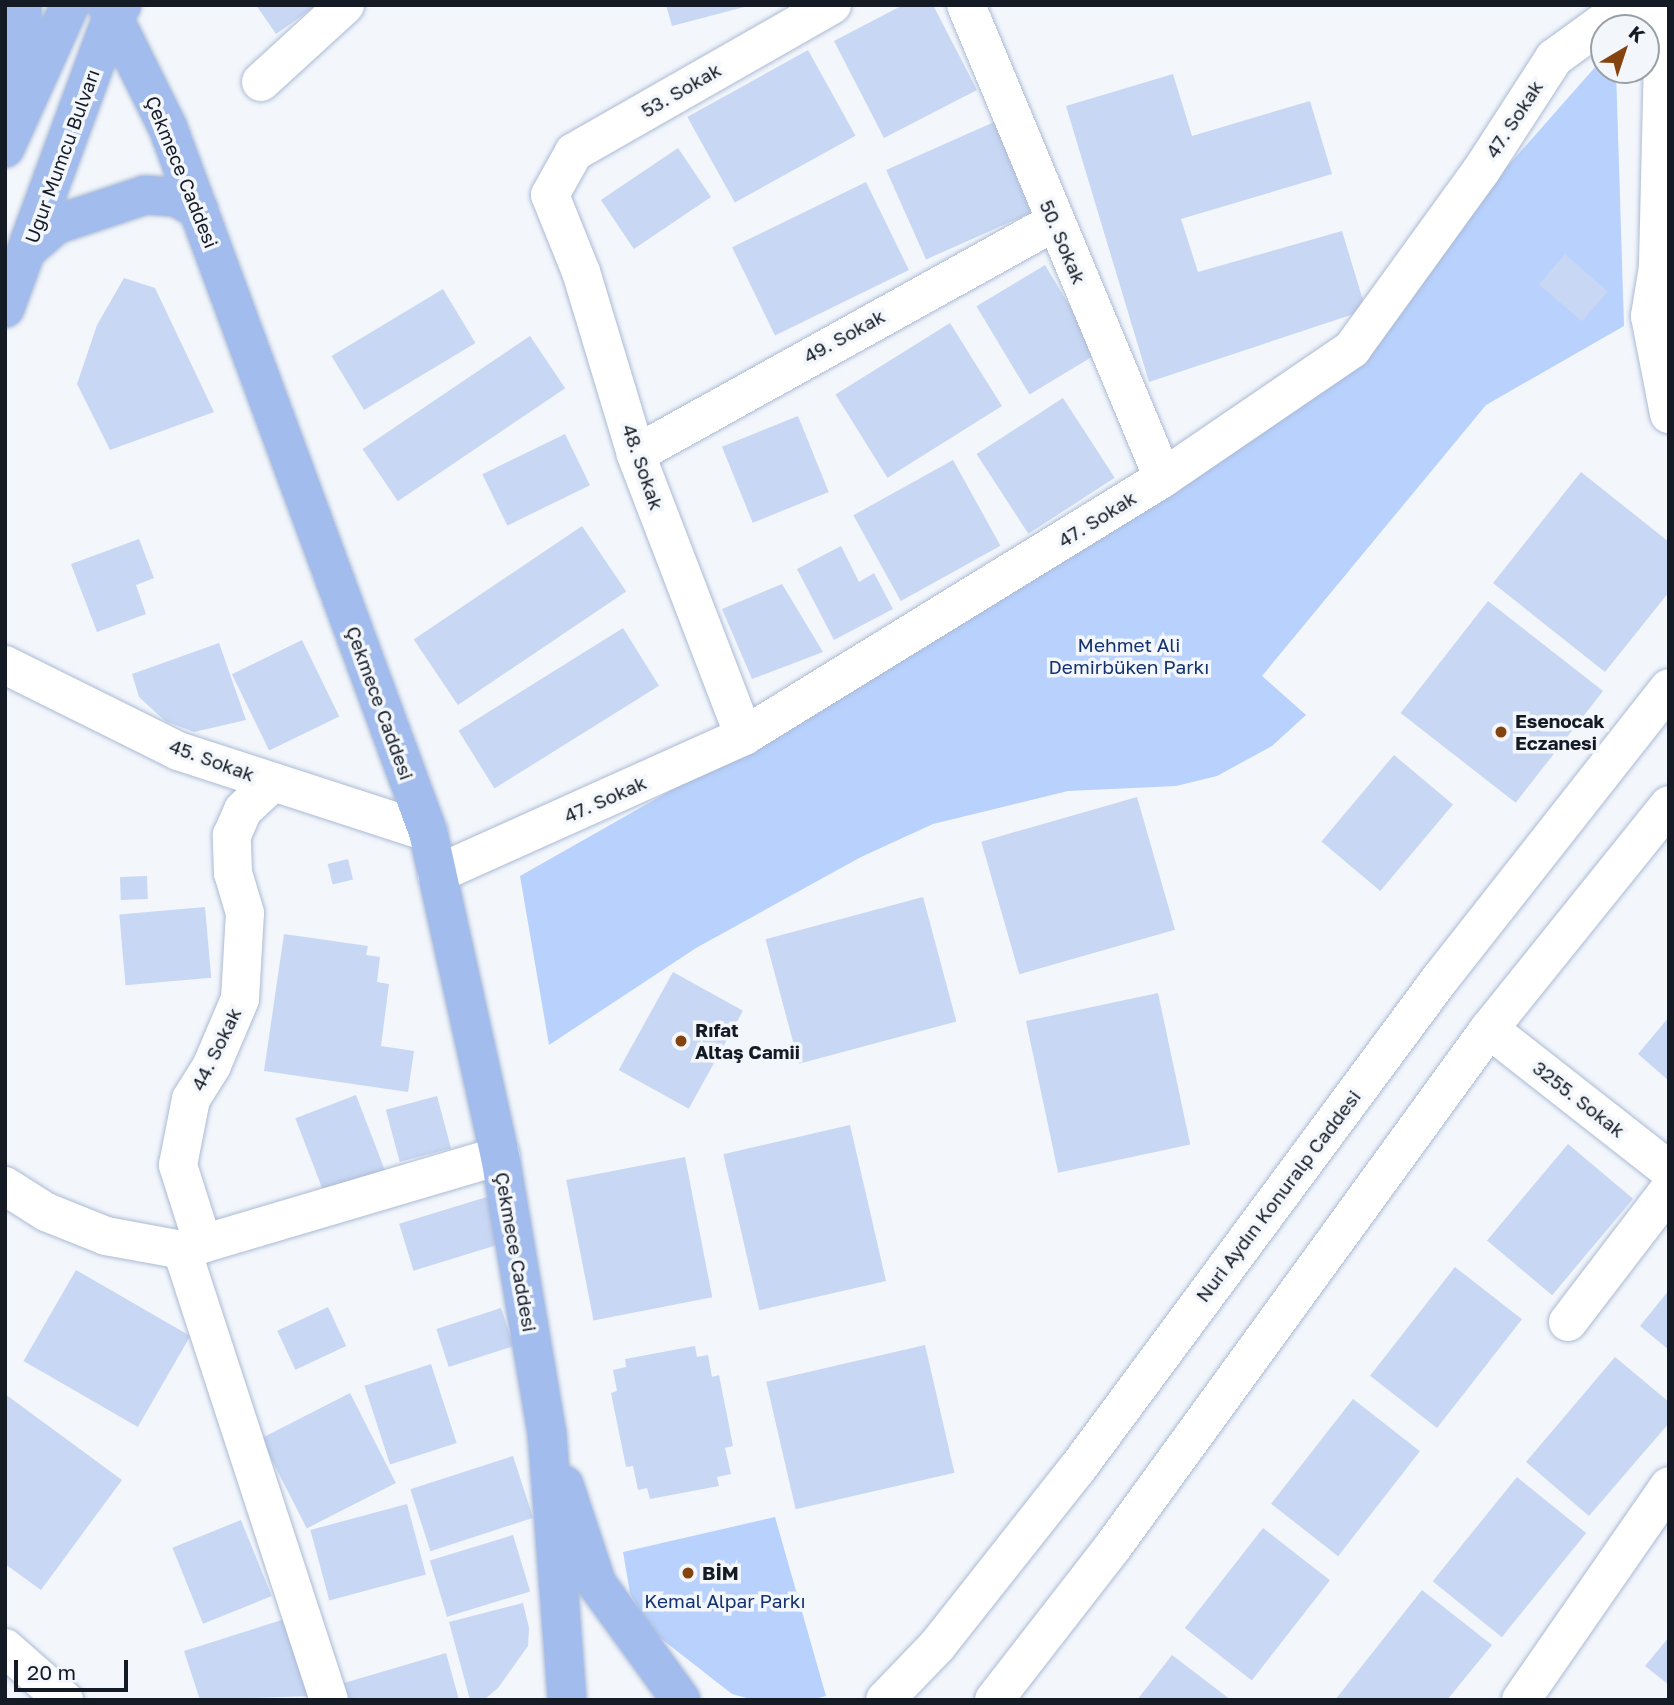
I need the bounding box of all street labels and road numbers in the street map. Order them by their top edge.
street label: 53. Sokak [637,58,725,122]
street label: Uğur Mumcu Bulvarı [20,66,104,246]
street label: 47. Sokak [1481,76,1547,162]
street label: Çekmece Caddesi [141,93,223,251]
street label: 50. Sokak [1035,197,1091,287]
street label: 49. Sokak [800,304,888,368]
street label: 48. Sokak [618,421,668,513]
street label: 47. Sokak [1054,486,1140,552]
street label: Çekmece Caddesi [342,623,418,783]
street label: 45. Sokak [166,734,258,786]
street label: 47. Sokak [560,771,650,827]
street label: 44. Sokak [186,1004,246,1094]
street label: 3255. Sokak [1529,1056,1629,1142]
street label: Nuri Aydın Konuralp Caddesi [1191,1086,1365,1306]
street label: Çekmece Caddesi [491,1170,541,1334]

